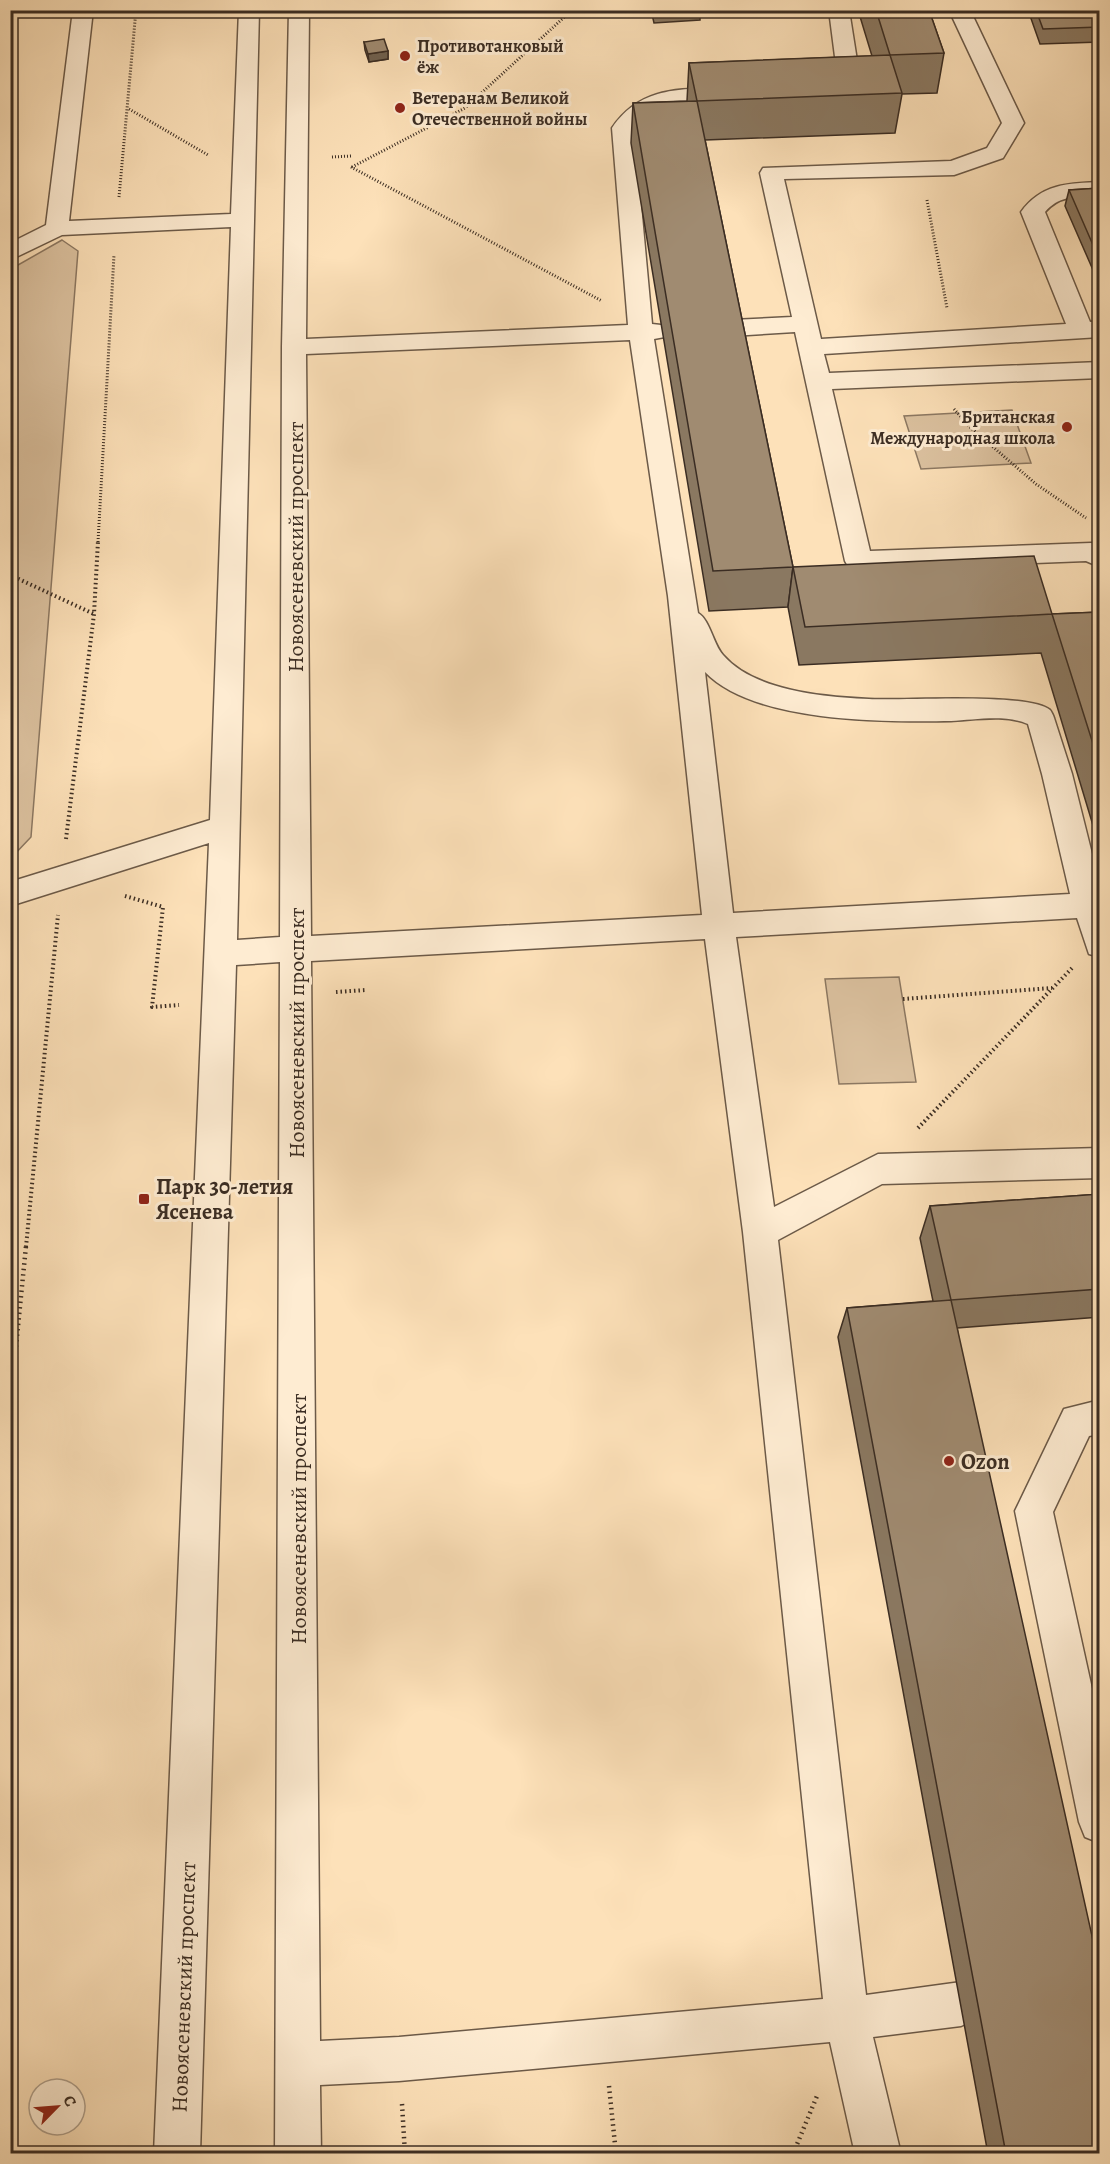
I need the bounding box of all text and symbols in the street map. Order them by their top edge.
place label: Противотанковый ёж [417,34,564,79]
marker: Противотанковый ёж [398,49,412,63]
place label: Ветеранам Великой Отечественной войны [412,86,587,131]
marker: Ветеранам Великой Отечественной войны [393,101,407,115]
place label: Британская Международная школа [870,405,1055,450]
marker: Британская Международная школа [1060,420,1074,434]
street label: Новоясеневский проспект [281,421,311,673]
street label: Новоясеневский проспект [282,907,312,1159]
place label: Парк 30-летия Ясенева [156,1172,293,1227]
marker: Парк 30-летия Ясенева [137,1192,151,1206]
street label: Новоясеневский проспект [284,1393,314,1645]
place label: Ozon [961,1447,1010,1477]
marker: Ozon [942,1454,956,1468]
street label: Новоясеневский проспект [165,1861,203,2113]
north arrow [27,2077,87,2137]
text: С [58,2092,82,2110]

